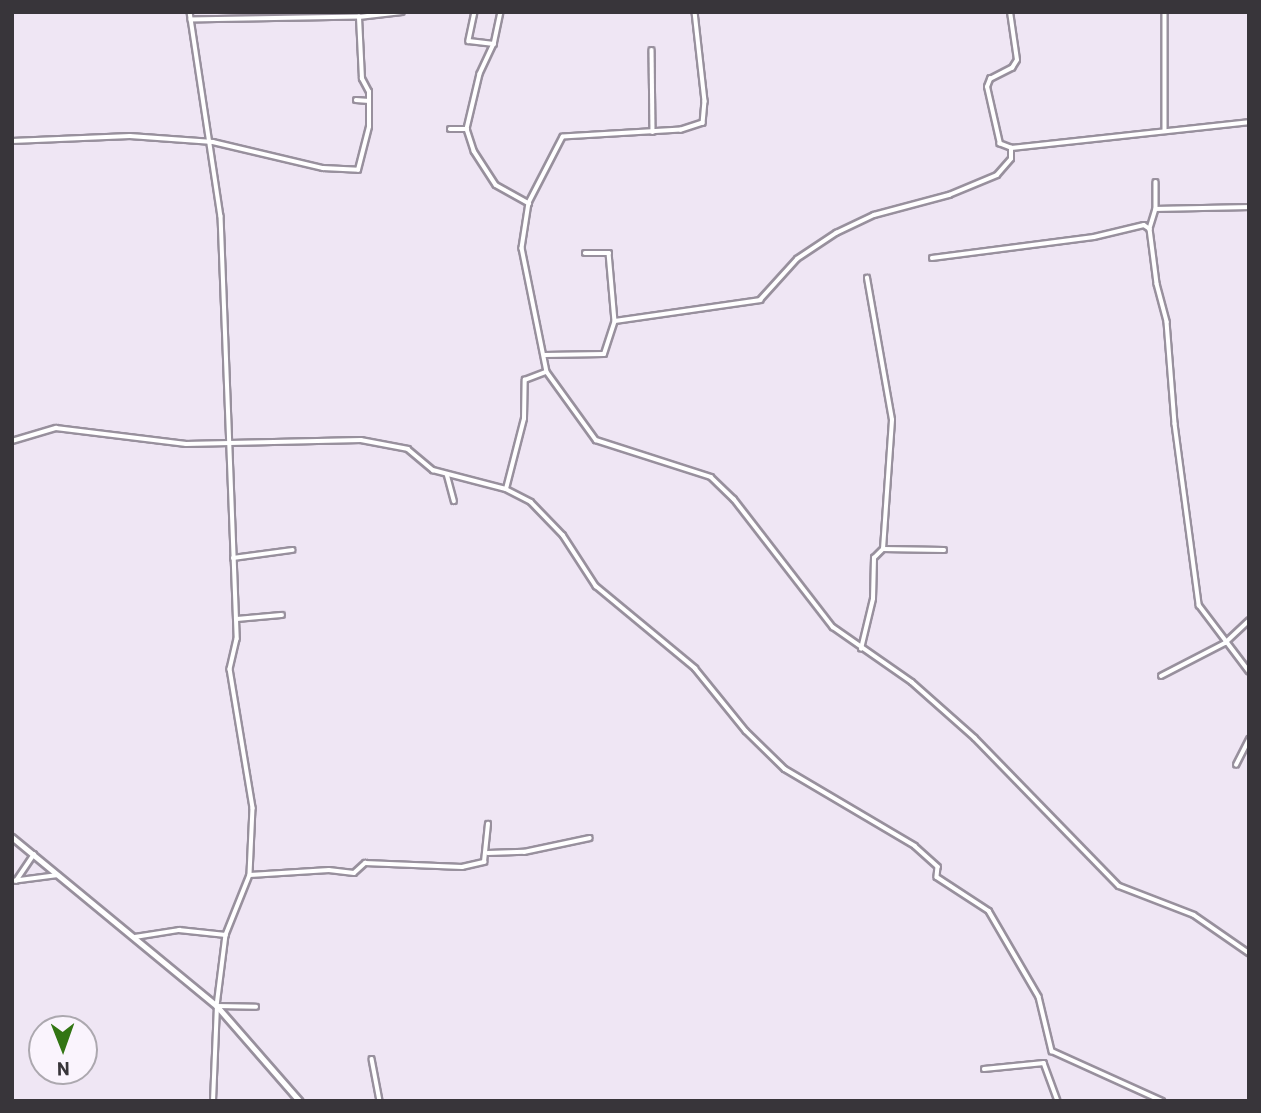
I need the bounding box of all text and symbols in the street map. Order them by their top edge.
north arrow [28,1015,98,1085]
text: N [57,1058,70,1081]

